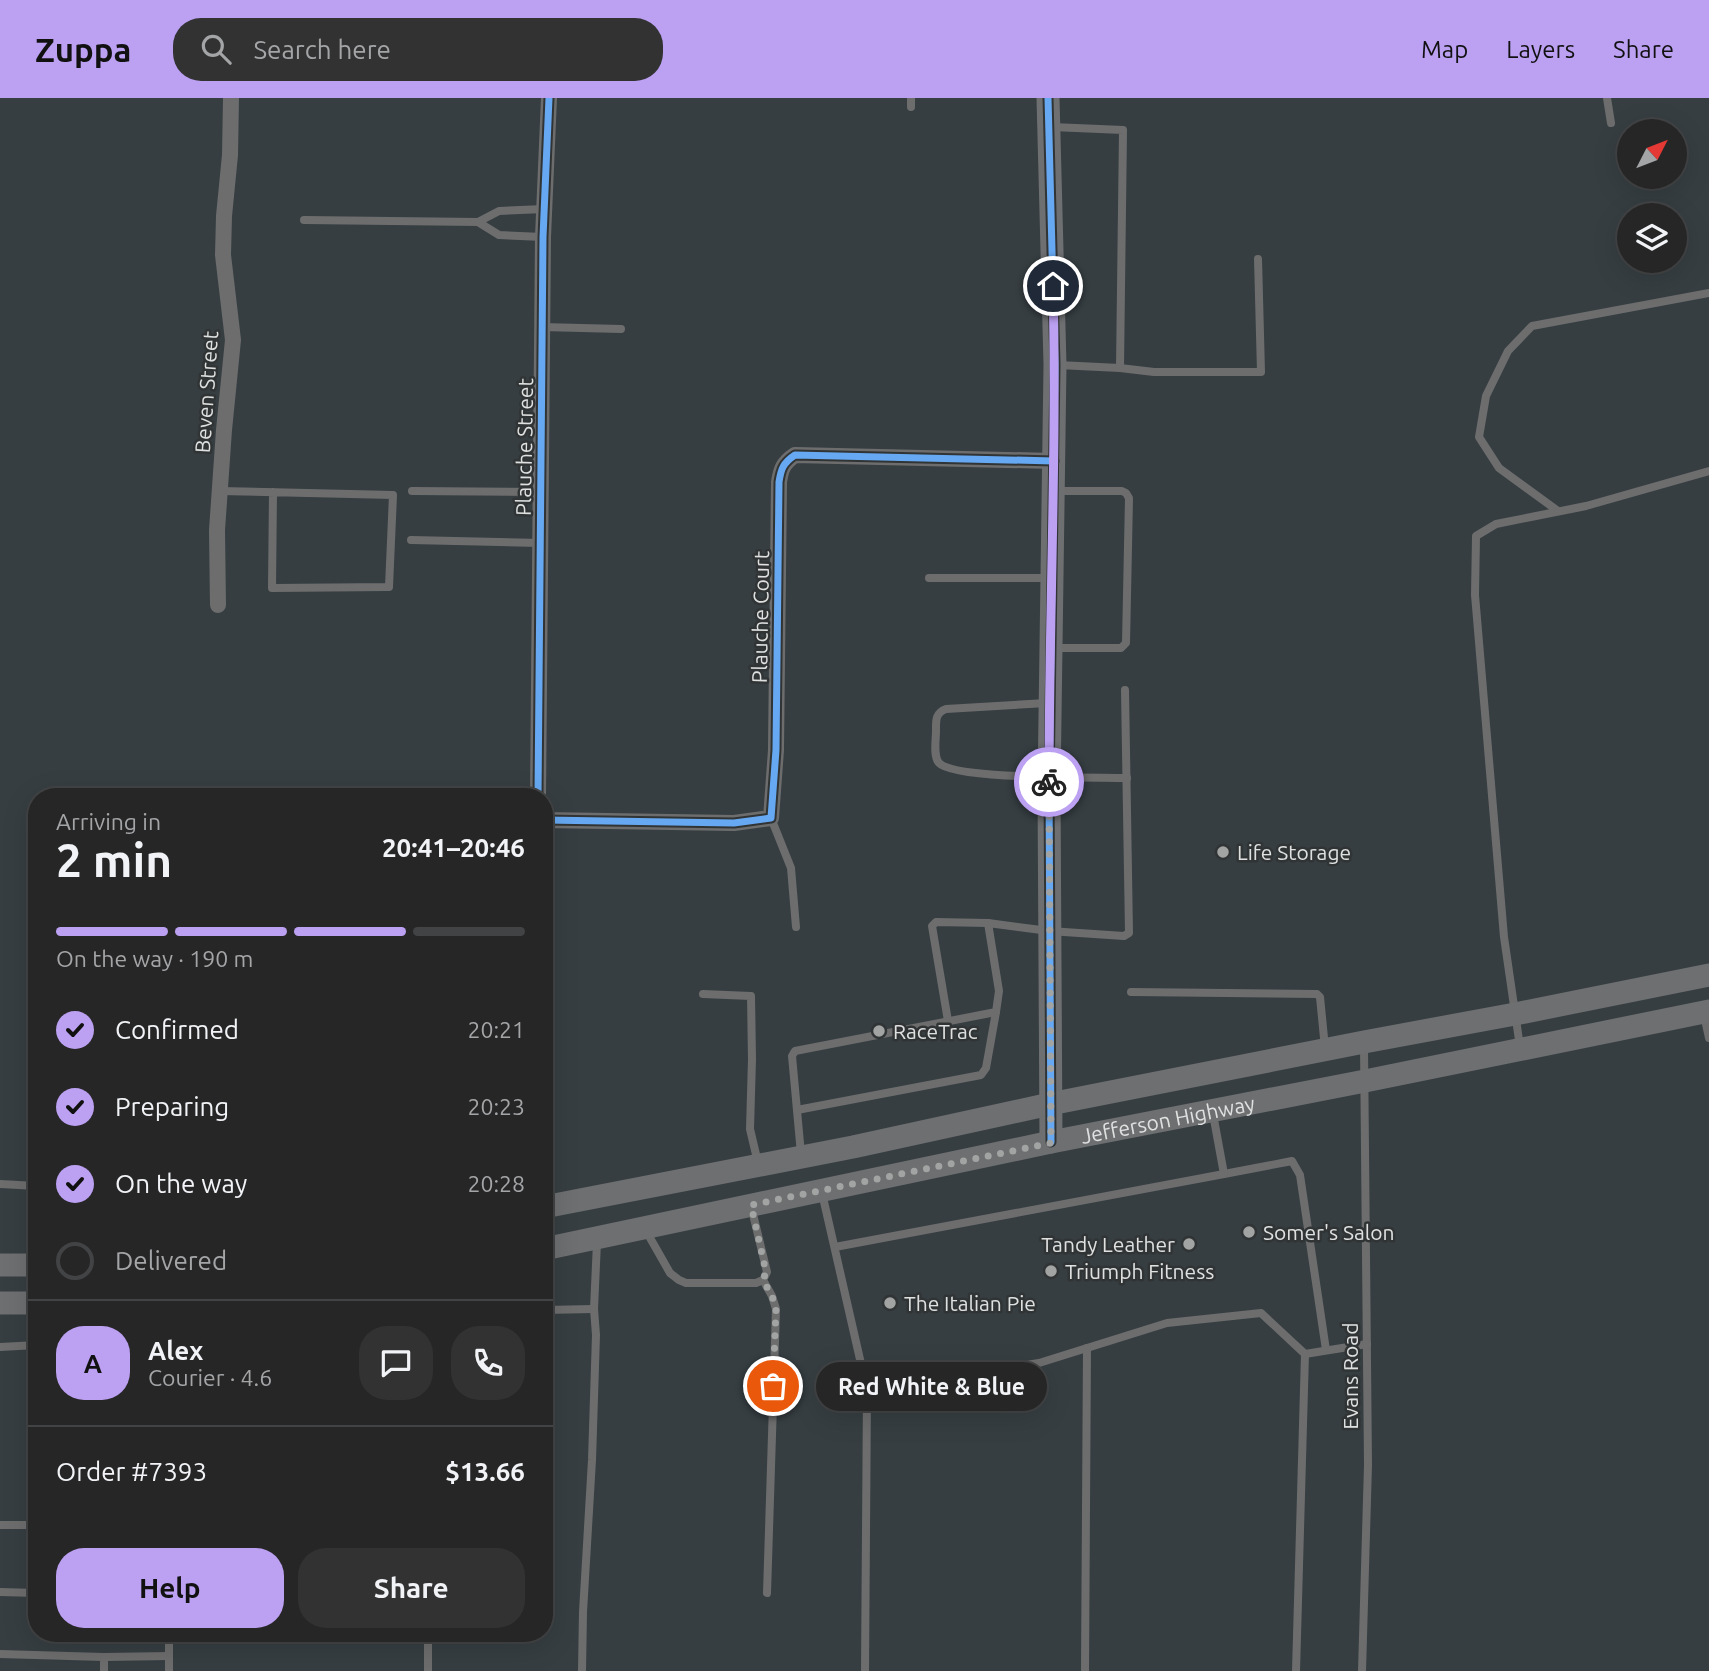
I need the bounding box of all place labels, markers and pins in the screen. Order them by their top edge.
pin [1023,256,1083,316]
place label: Life Storage [1237,840,1351,864]
marker: Life Storage [1215,844,1231,860]
place label: RaceTrac [893,1019,978,1043]
marker: RaceTrac [871,1023,887,1039]
place label: Somer's Salon [1263,1220,1395,1244]
marker: Somer's Salon [1241,1224,1257,1240]
place label: Tandy Leather [1041,1232,1175,1256]
marker: Tandy Leather [1181,1236,1197,1252]
place label: Triumph Fitness [1065,1259,1214,1283]
marker: Triumph Fitness [1043,1263,1059,1279]
place label: The Italian Pie [904,1291,1036,1315]
marker: The Italian Pie [882,1295,898,1311]
pin [743,1356,803,1416]
callout: Red White & Blue [815,1362,1046,1410]

